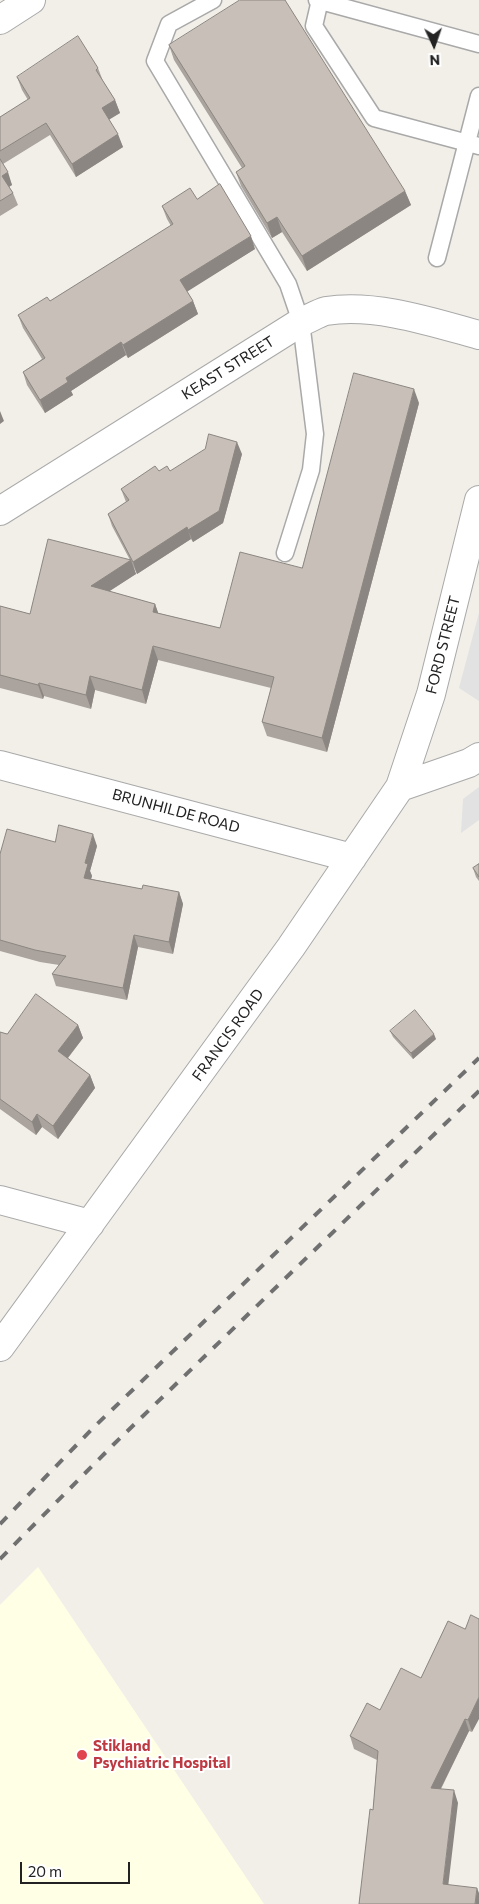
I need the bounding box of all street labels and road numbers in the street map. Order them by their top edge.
street label: KEAST STREET [178,332,278,404]
street label: FORD STREET [422,594,464,696]
street label: BRUNHILDE ROAD [110,785,242,837]
street label: FRANCIS ROAD [189,985,267,1085]

